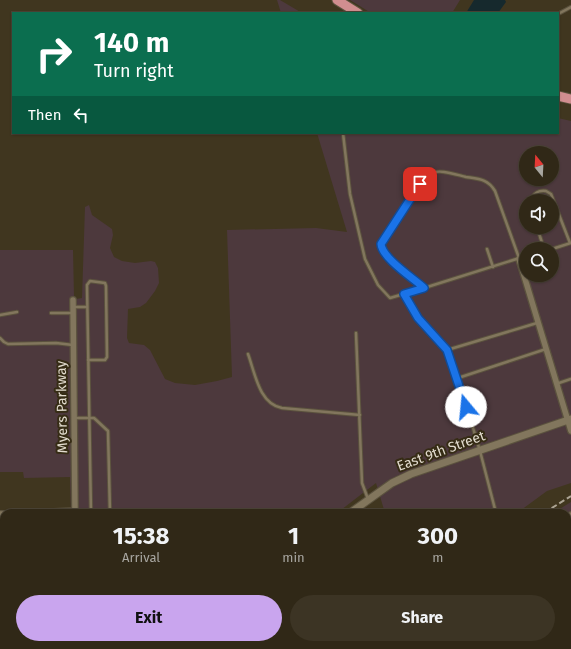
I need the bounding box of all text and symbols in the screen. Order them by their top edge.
text: 140 m [94,26,170,59]
icon: right [28,28,80,80]
text: Turn right [94,60,174,82]
icon: left [70,104,92,126]
text: Then [28,106,62,124]
north arrow [519,146,559,186]
map controls [519,146,559,282]
pin [403,167,437,201]
icon: arrive [409,173,431,195]
button: sound [519,194,559,234]
button: search [519,242,559,282]
street label: Myers Parkway [53,360,71,453]
position arrow [445,386,487,428]
street label: East 9th Street [395,427,488,475]
text: 15:38 [113,522,169,550]
text: 1 [288,522,299,550]
text: 300 [418,522,458,550]
text: Arrival [122,550,160,565]
text: min [282,550,305,565]
text: m [432,550,443,565]
button: Exit [16,595,282,641]
button: Share [290,595,555,641]

